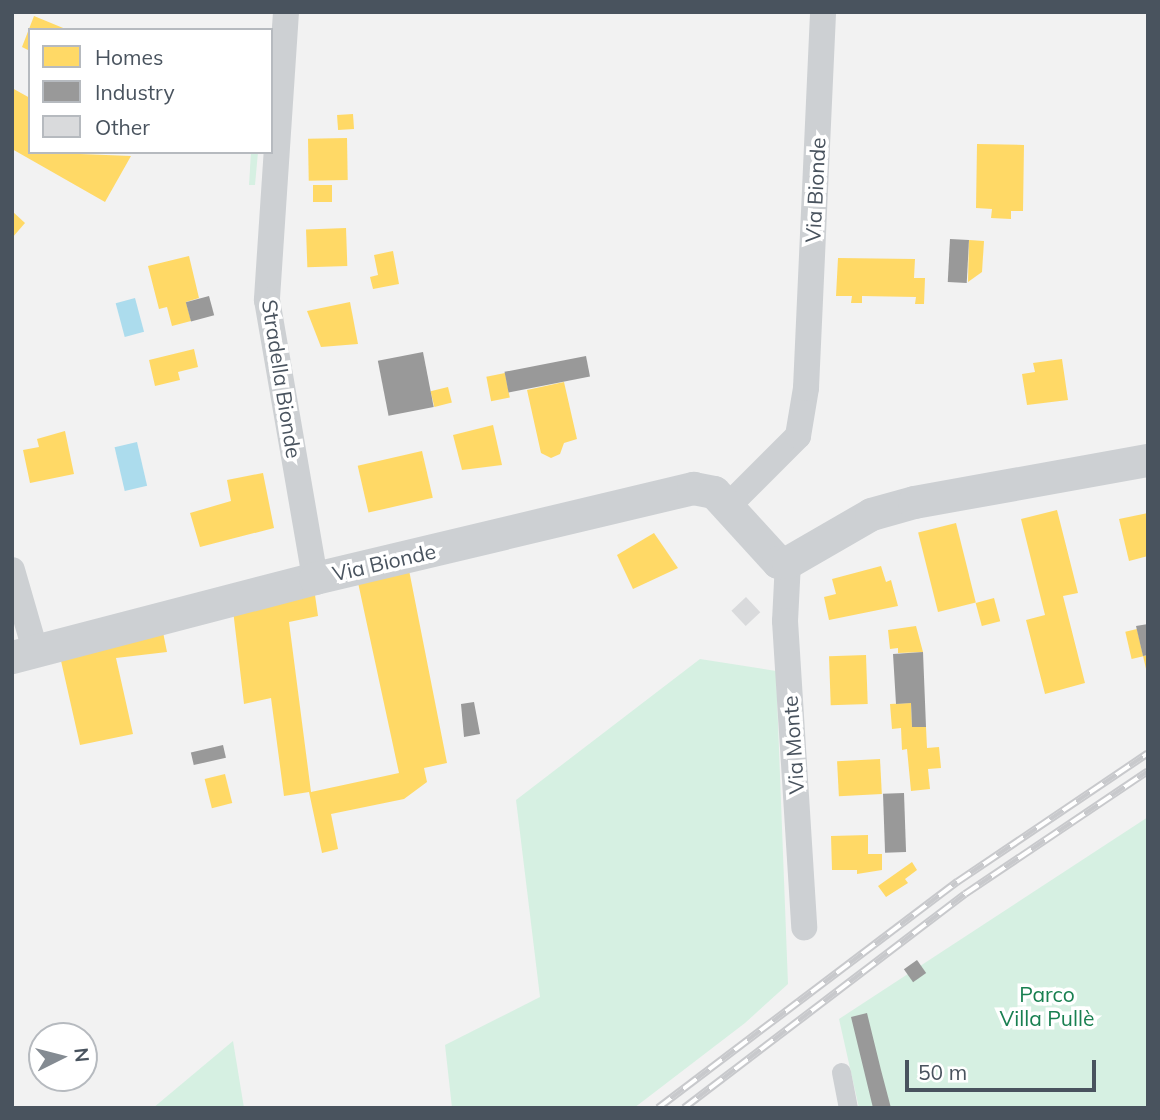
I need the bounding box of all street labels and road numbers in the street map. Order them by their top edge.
street label: Via Bionde [800,137,830,243]
street label: Stradella Bionde [257,298,307,460]
street label: Via Bionde [330,538,438,586]
street label: Via Monte [777,695,809,795]

